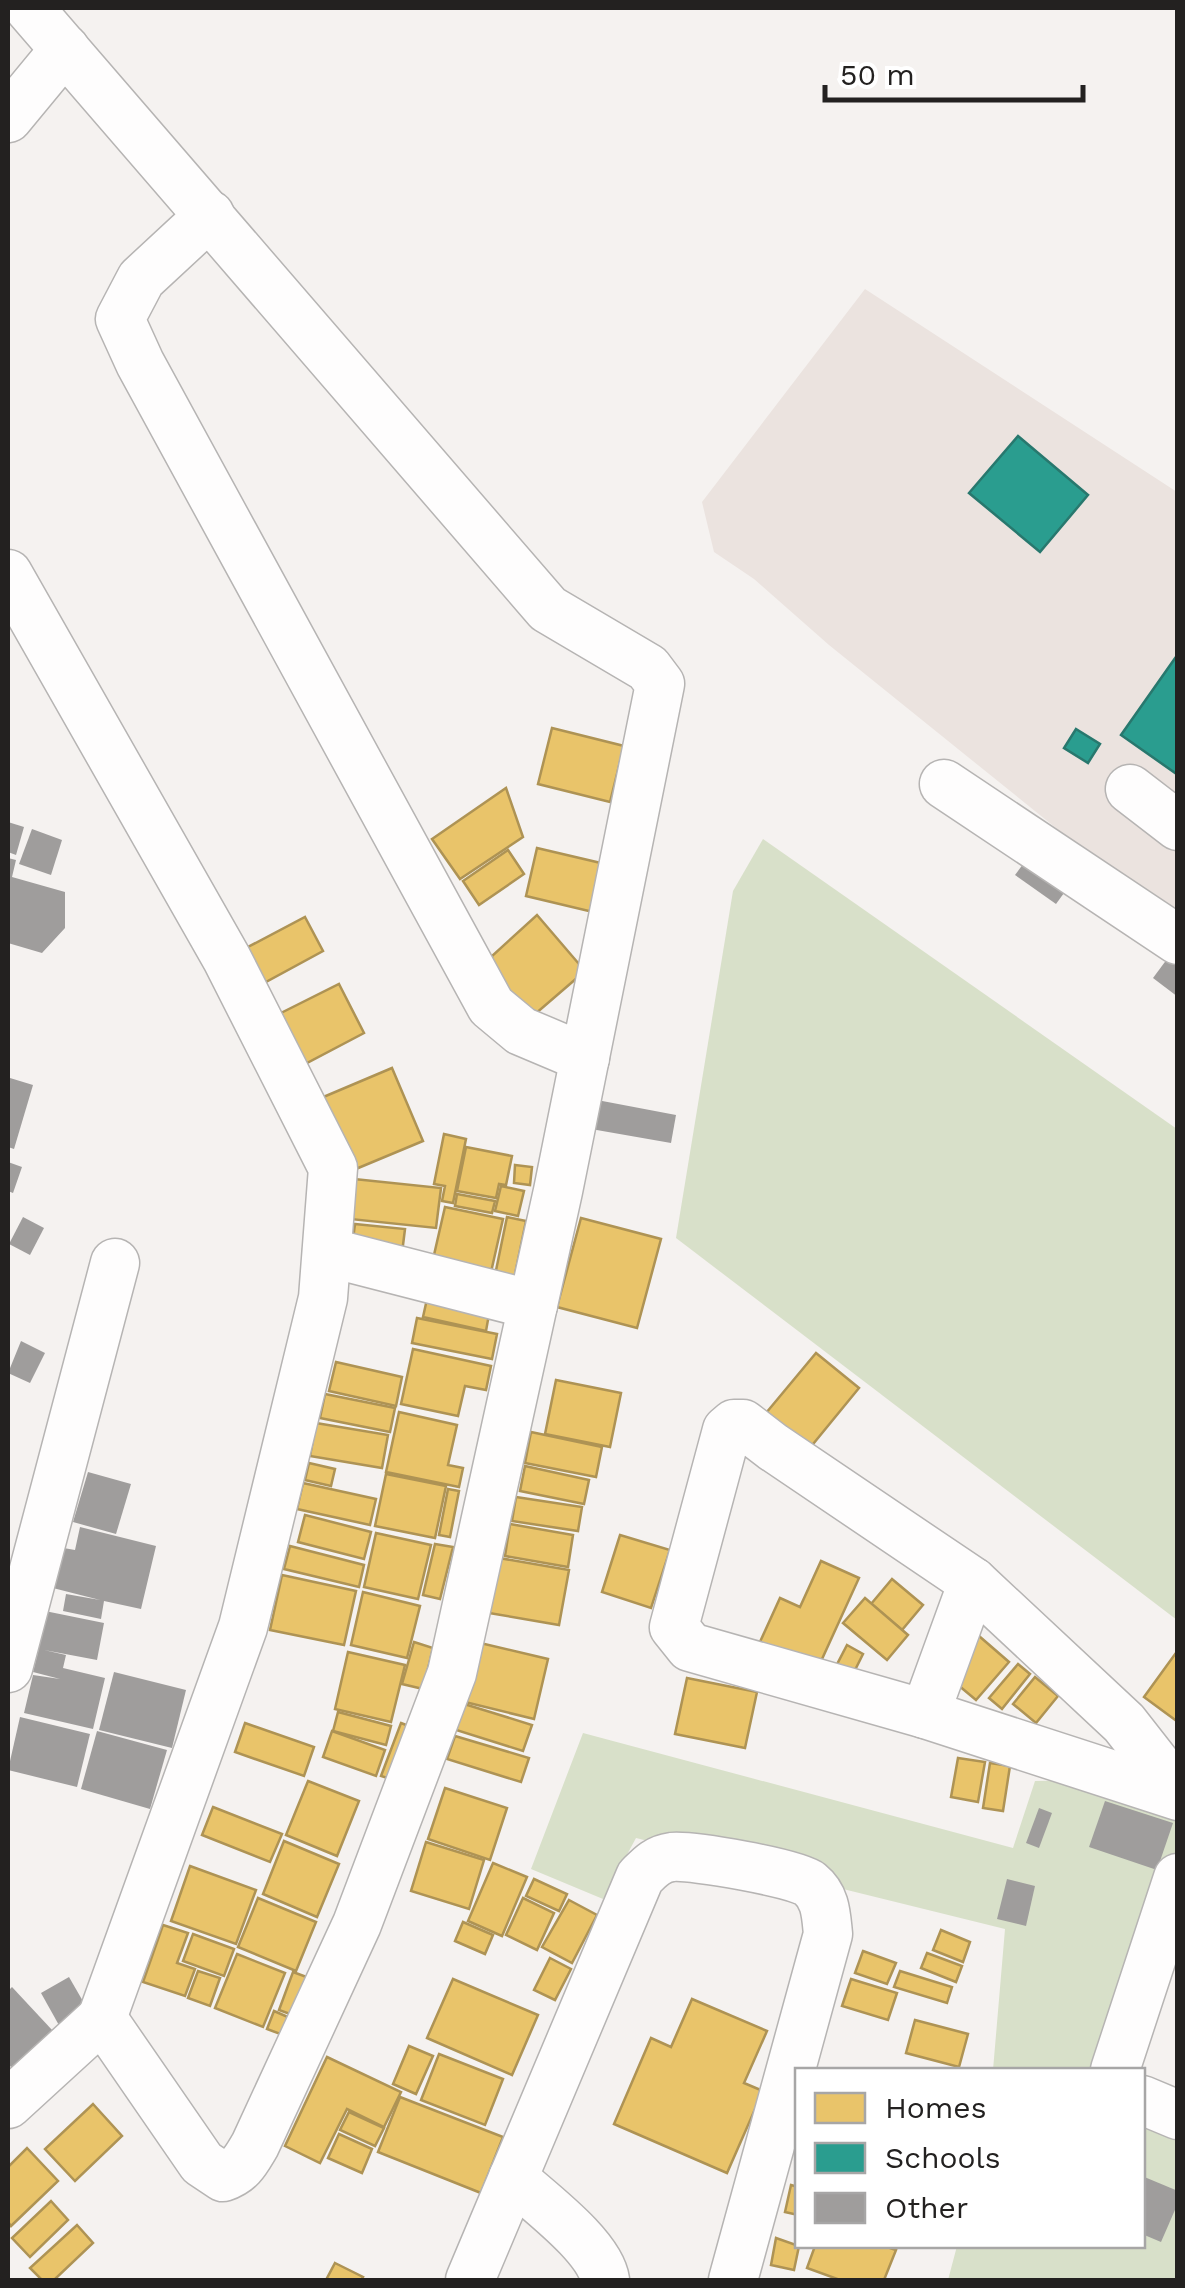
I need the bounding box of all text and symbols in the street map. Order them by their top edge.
scale bar [825,40,1082,102]
text: 50 m [840,57,915,92]
legend [795,2068,1145,2248]
text: Homes [885,2090,987,2125]
text: Schools [885,2140,1001,2175]
text: Other [885,2190,968,2225]

